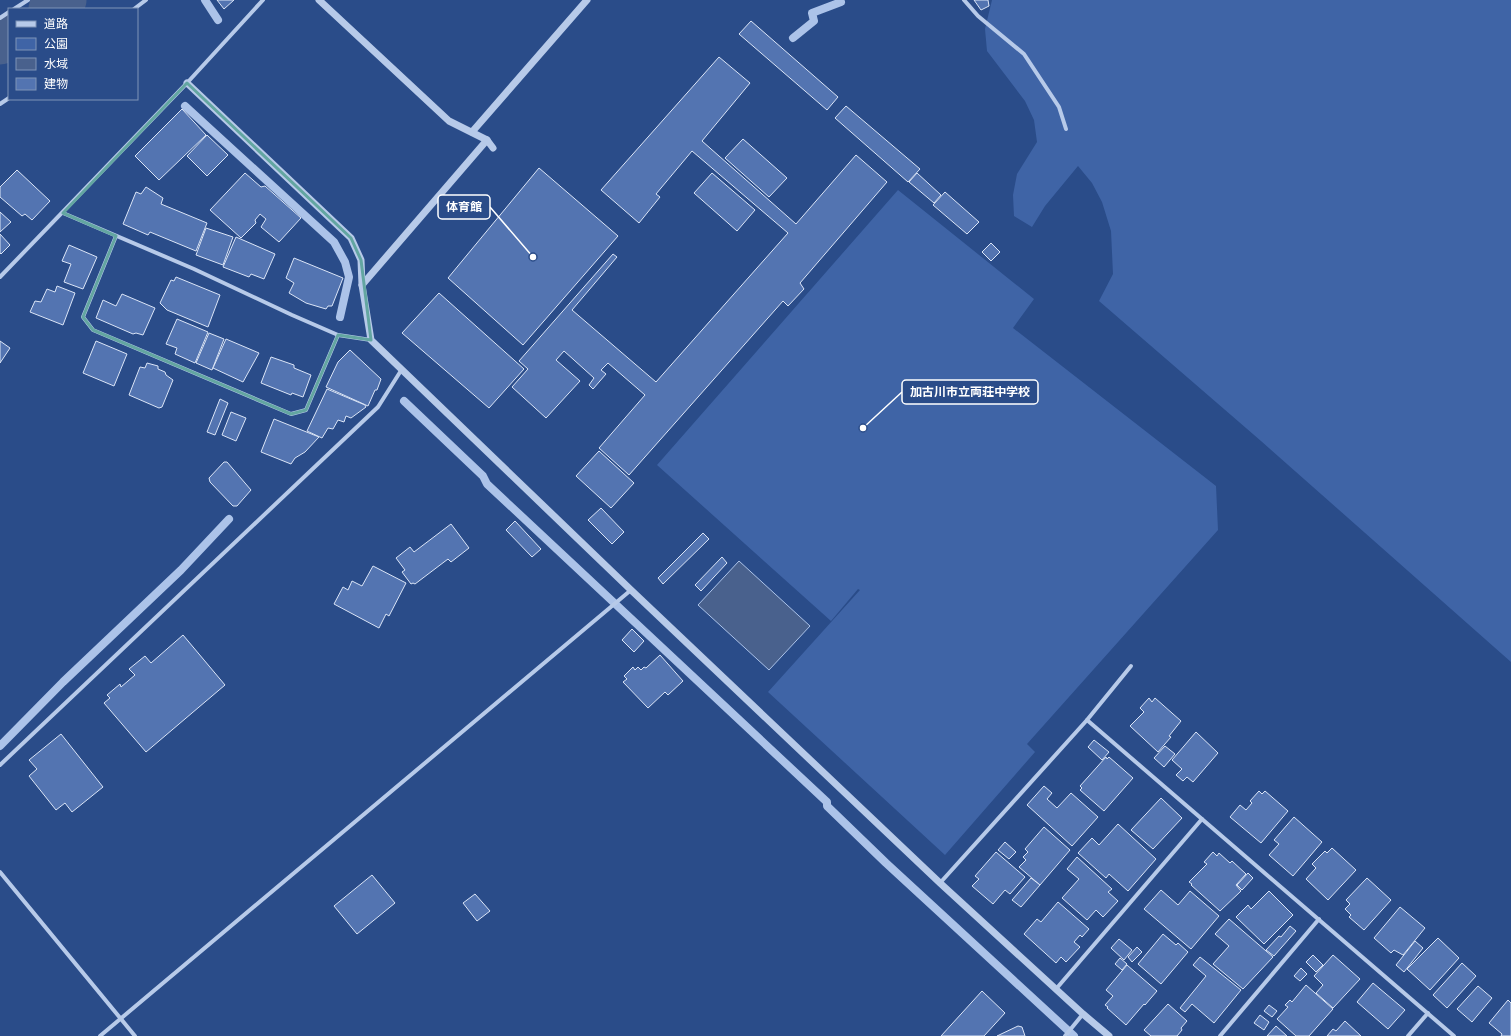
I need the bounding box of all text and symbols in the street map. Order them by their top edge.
legend [8,8,138,100]
text: 道路 [44,16,68,30]
text: 公園 [44,36,68,50]
text: 水域 [44,56,68,70]
text: 建物 [44,76,68,90]
callout: 体育館 [438,195,490,219]
text: 体育館 [446,199,482,213]
callout: 加古川市立両荘中学校 [902,380,1038,404]
text: 加古川市立両荘中学校 [910,384,1030,398]

